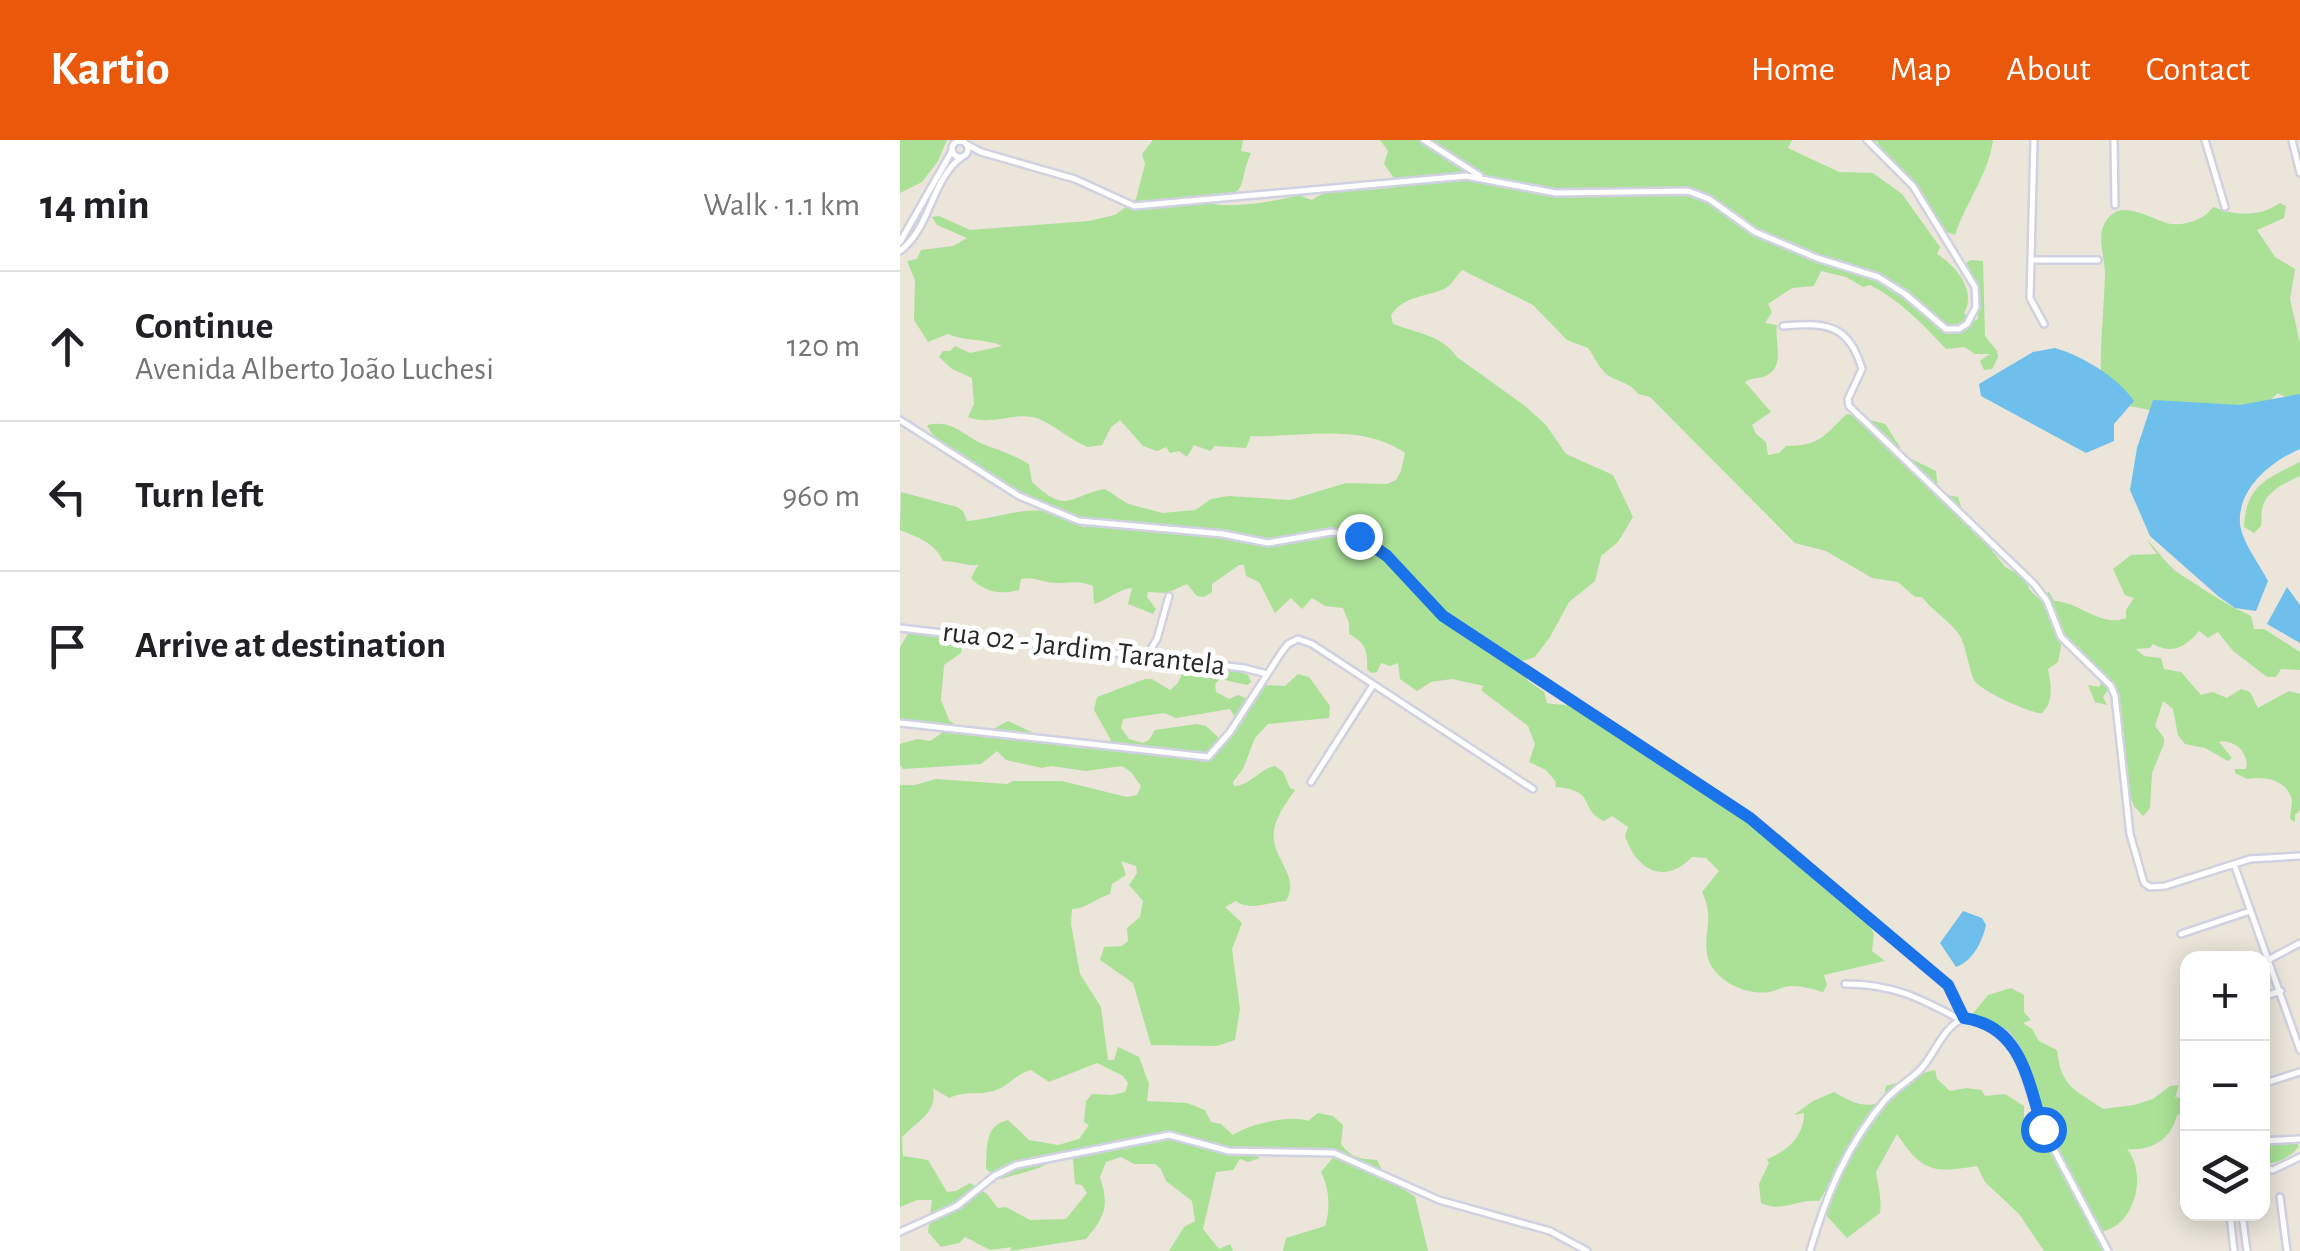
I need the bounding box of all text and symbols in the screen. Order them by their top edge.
text: Kartio [50,46,170,94]
text: Home [1751,52,1835,87]
text: Map [1890,52,1951,87]
text: About [2006,52,2091,87]
text: Contact [2146,52,2250,87]
text: 14 min [40,184,150,226]
text: Walk · 1.1 km [703,189,860,221]
text: Continue [135,308,273,346]
icon: ahead [40,319,95,374]
text: 120 m [787,330,860,362]
text: Avenida Alberto João Luchesi [135,353,494,385]
icon: left [40,469,95,524]
text: Turn left [135,477,263,515]
text: 960 m [782,480,860,512]
route end [1337,514,1383,560]
street label: rua 02 - Jardim Tarantela [941,617,1227,681]
icon: arrive [40,619,95,674]
text: Arrive at destination [135,627,446,665]
map controls [2180,951,2270,1221]
button: + [2180,951,2270,1041]
button: − [2180,1041,2270,1131]
route start [2021,1107,2067,1153]
button: layers [2180,1131,2270,1221]

